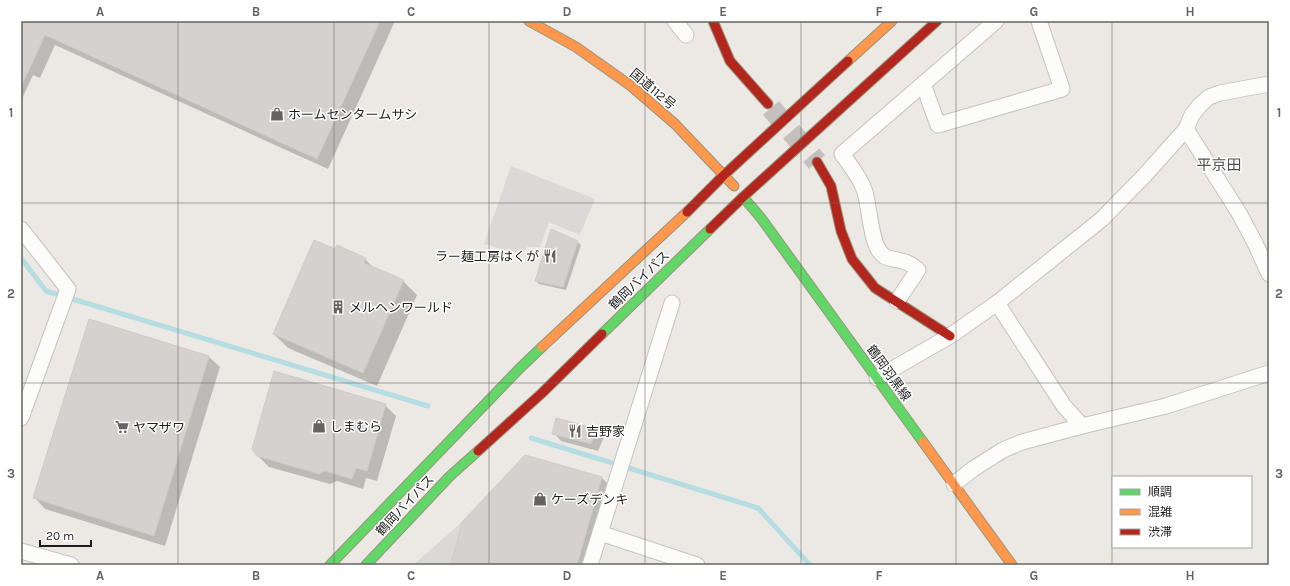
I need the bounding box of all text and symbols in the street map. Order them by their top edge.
text: A [96,4,104,19]
text: B [252,4,260,19]
text: C [407,4,415,19]
text: D [563,4,572,19]
text: E [719,4,727,19]
text: F [875,4,883,19]
text: G [1030,4,1038,19]
text: H [1185,4,1195,19]
street label: 国道112号 [627,66,679,112]
text: 1 [9,105,13,120]
text: 1 [1277,105,1281,120]
shop icon: ホームセンタームサシ [269,106,285,122]
place label: ホームセンタームサシ [288,107,417,122]
district label: 平京田 [1196,156,1242,174]
restaurant icon: ラー麺工房はくが [542,248,558,264]
street label: 鶴岡バイパス [606,248,672,312]
place label: ラー麺工房はくが [435,249,539,264]
text: 2 [7,286,15,301]
text: 2 [1275,286,1283,301]
building icon: メルヘンワールド [330,299,346,315]
place label: メルヘンワールド [349,300,453,315]
street label: 鶴岡羽黒線 [864,342,914,404]
shop icon: しまむら [311,418,327,434]
supermarket icon: ヤマザワ [114,419,130,435]
place label: しまむら [330,419,382,434]
place label: ヤマザワ [133,420,185,435]
restaurant icon: 吉野家 [567,423,583,439]
place label: 吉野家 [586,424,625,439]
text: 3 [7,466,15,481]
text: 3 [1275,466,1283,481]
street label: 鶴岡バイパス [373,471,437,539]
legend [1112,476,1252,548]
text: 順調 [1148,485,1172,499]
shop icon: ケーズデンキ [532,491,548,507]
place label: ケーズデンキ [551,492,628,507]
text: 混雑 [1148,505,1172,519]
scale bar [40,522,91,548]
text: 渋滞 [1148,525,1172,539]
text: 20 m [46,529,74,543]
text: A [96,568,104,583]
text: B [252,568,260,583]
text: C [407,568,415,583]
text: D [563,568,572,583]
text: E [719,568,727,583]
text: F [875,568,883,583]
text: G [1030,568,1038,583]
text: H [1185,568,1195,583]

